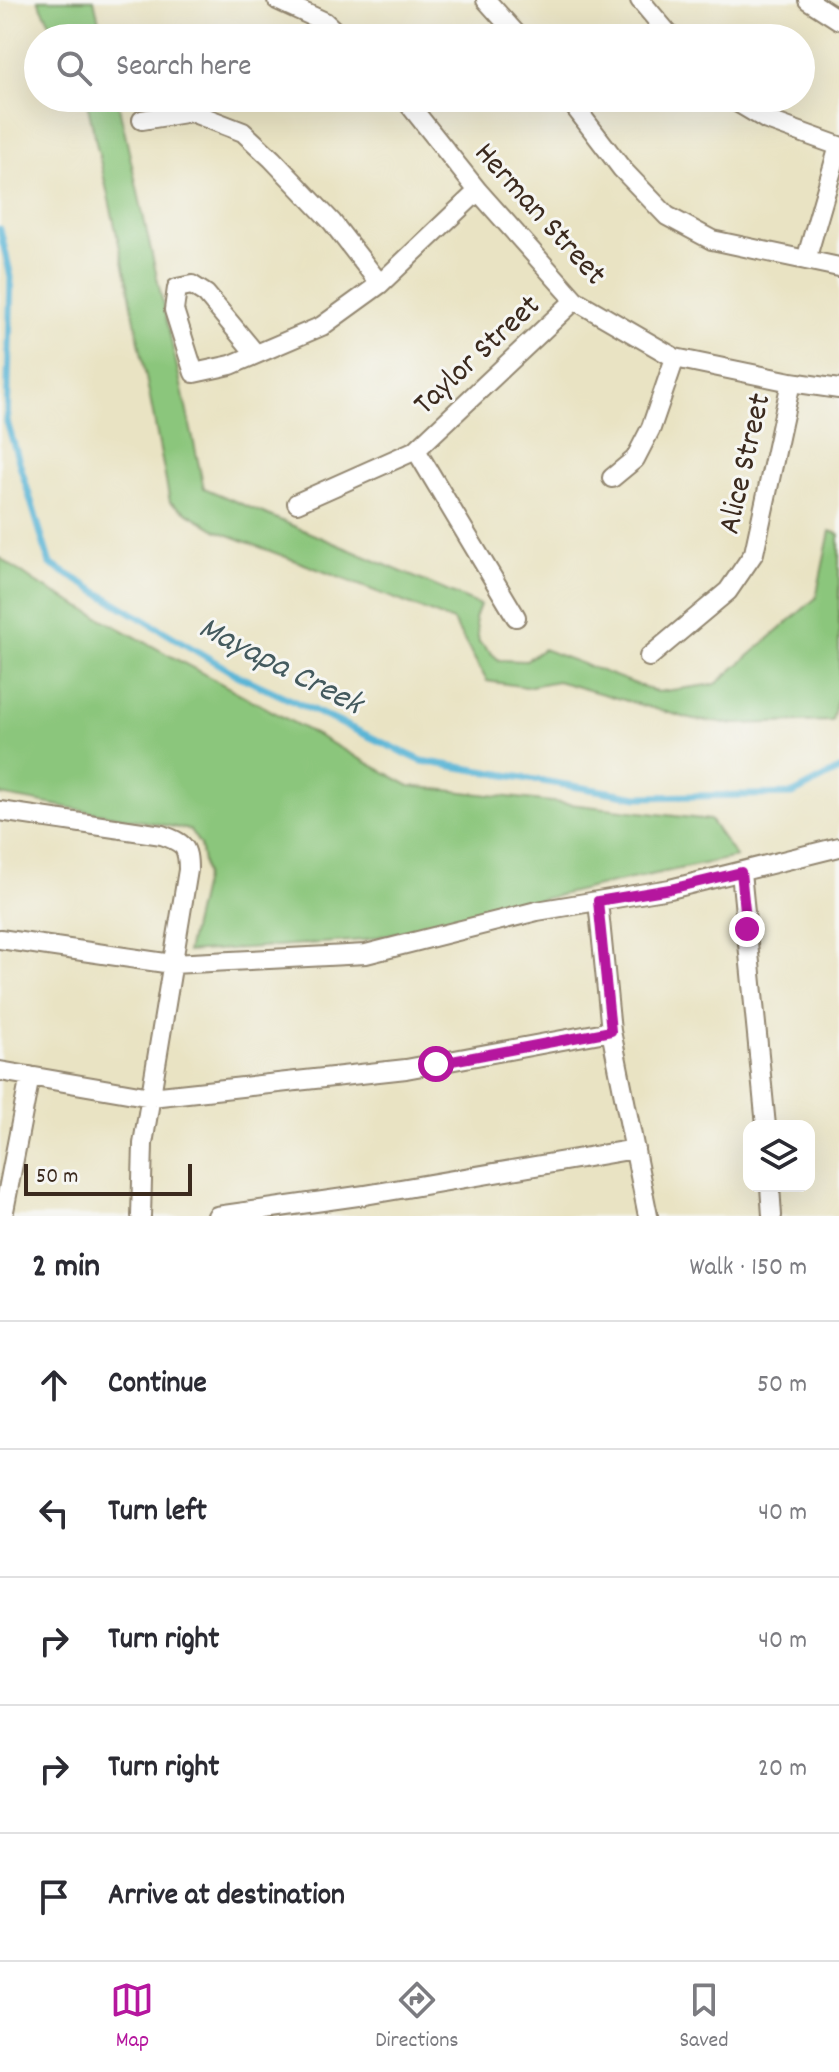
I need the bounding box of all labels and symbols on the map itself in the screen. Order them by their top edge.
street label: Herman Street [461,133,615,297]
street label: Taylor Street [404,285,553,428]
street label: Alice Street [708,389,785,539]
water label: Mayapa Creek [189,606,373,732]
route end [729,911,765,947]
route start [418,1046,454,1082]
scale bar [24,1160,192,1196]

